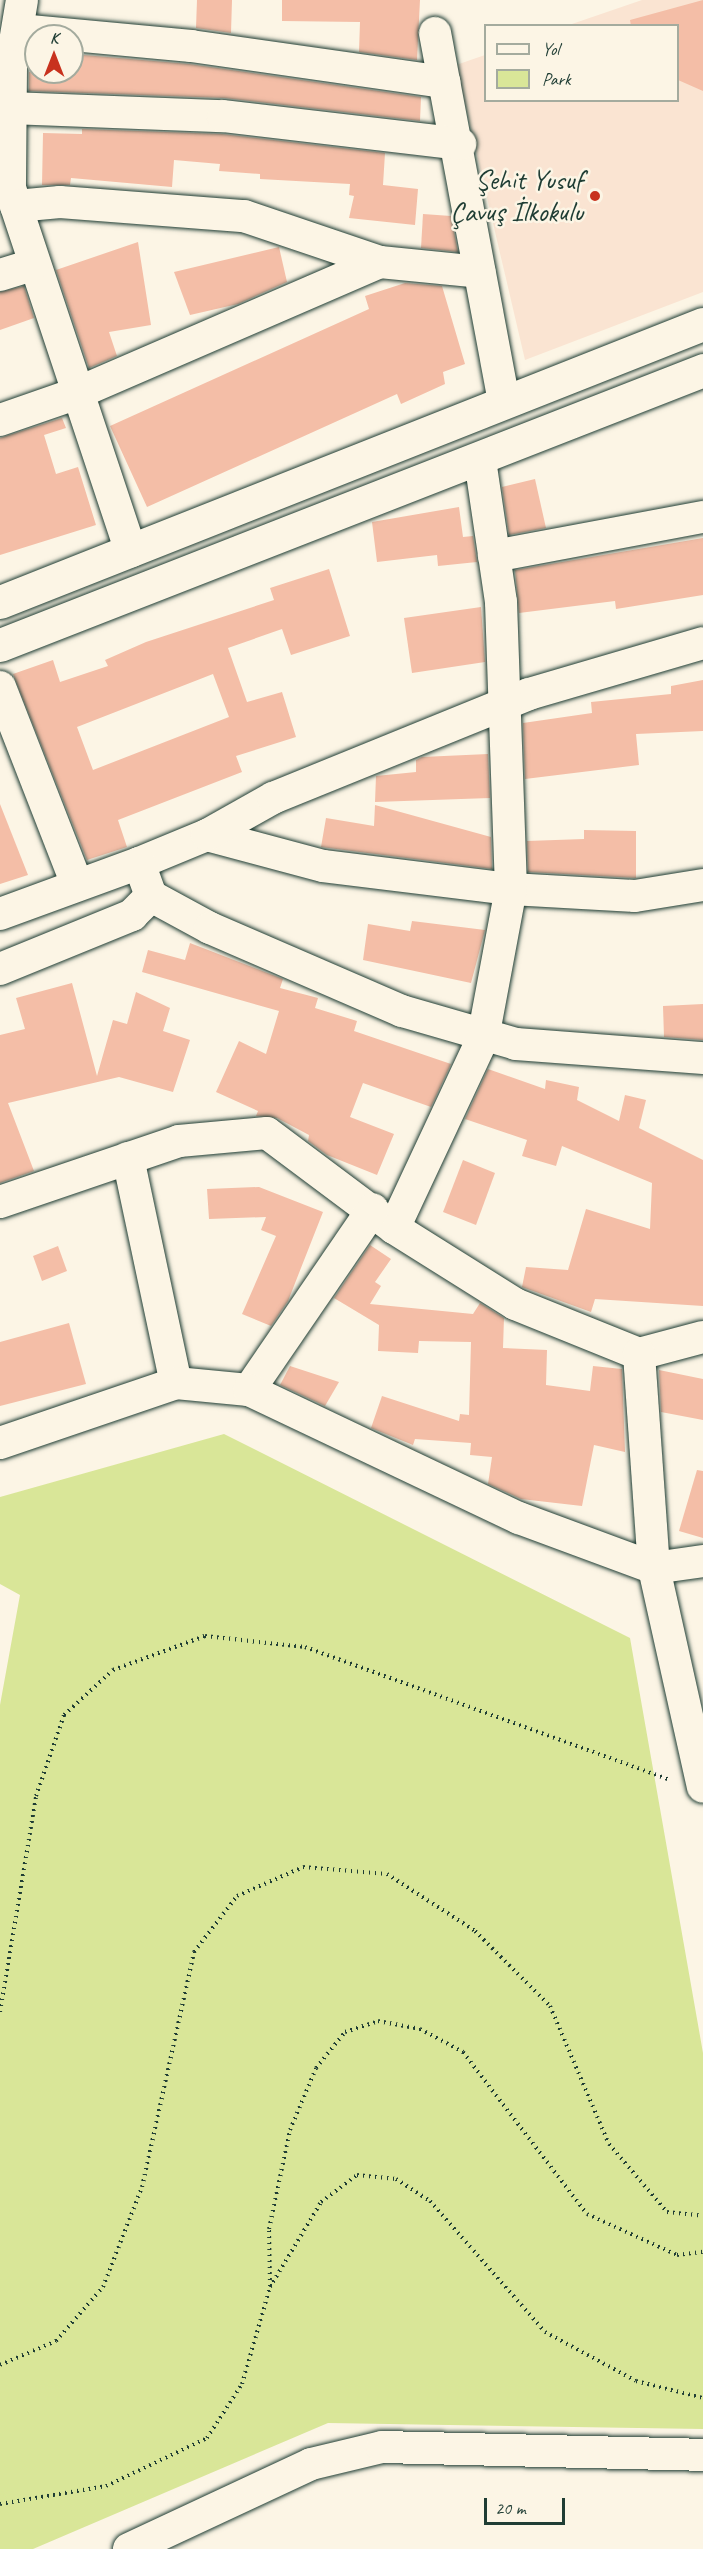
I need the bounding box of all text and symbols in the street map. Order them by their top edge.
north arrow [24,24,84,84]
legend [484,24,679,102]
text: K [50,28,58,48]
text: Yol [542,38,559,60]
text: Park [542,68,571,90]
place label: Şehit Yusuf Çavuş İlkokulu [450,163,583,229]
marker: Şehit Yusuf Çavuş İlkokulu [588,189,602,203]
scale bar [487,2486,568,2524]
text: 20 m [495,2497,526,2519]

